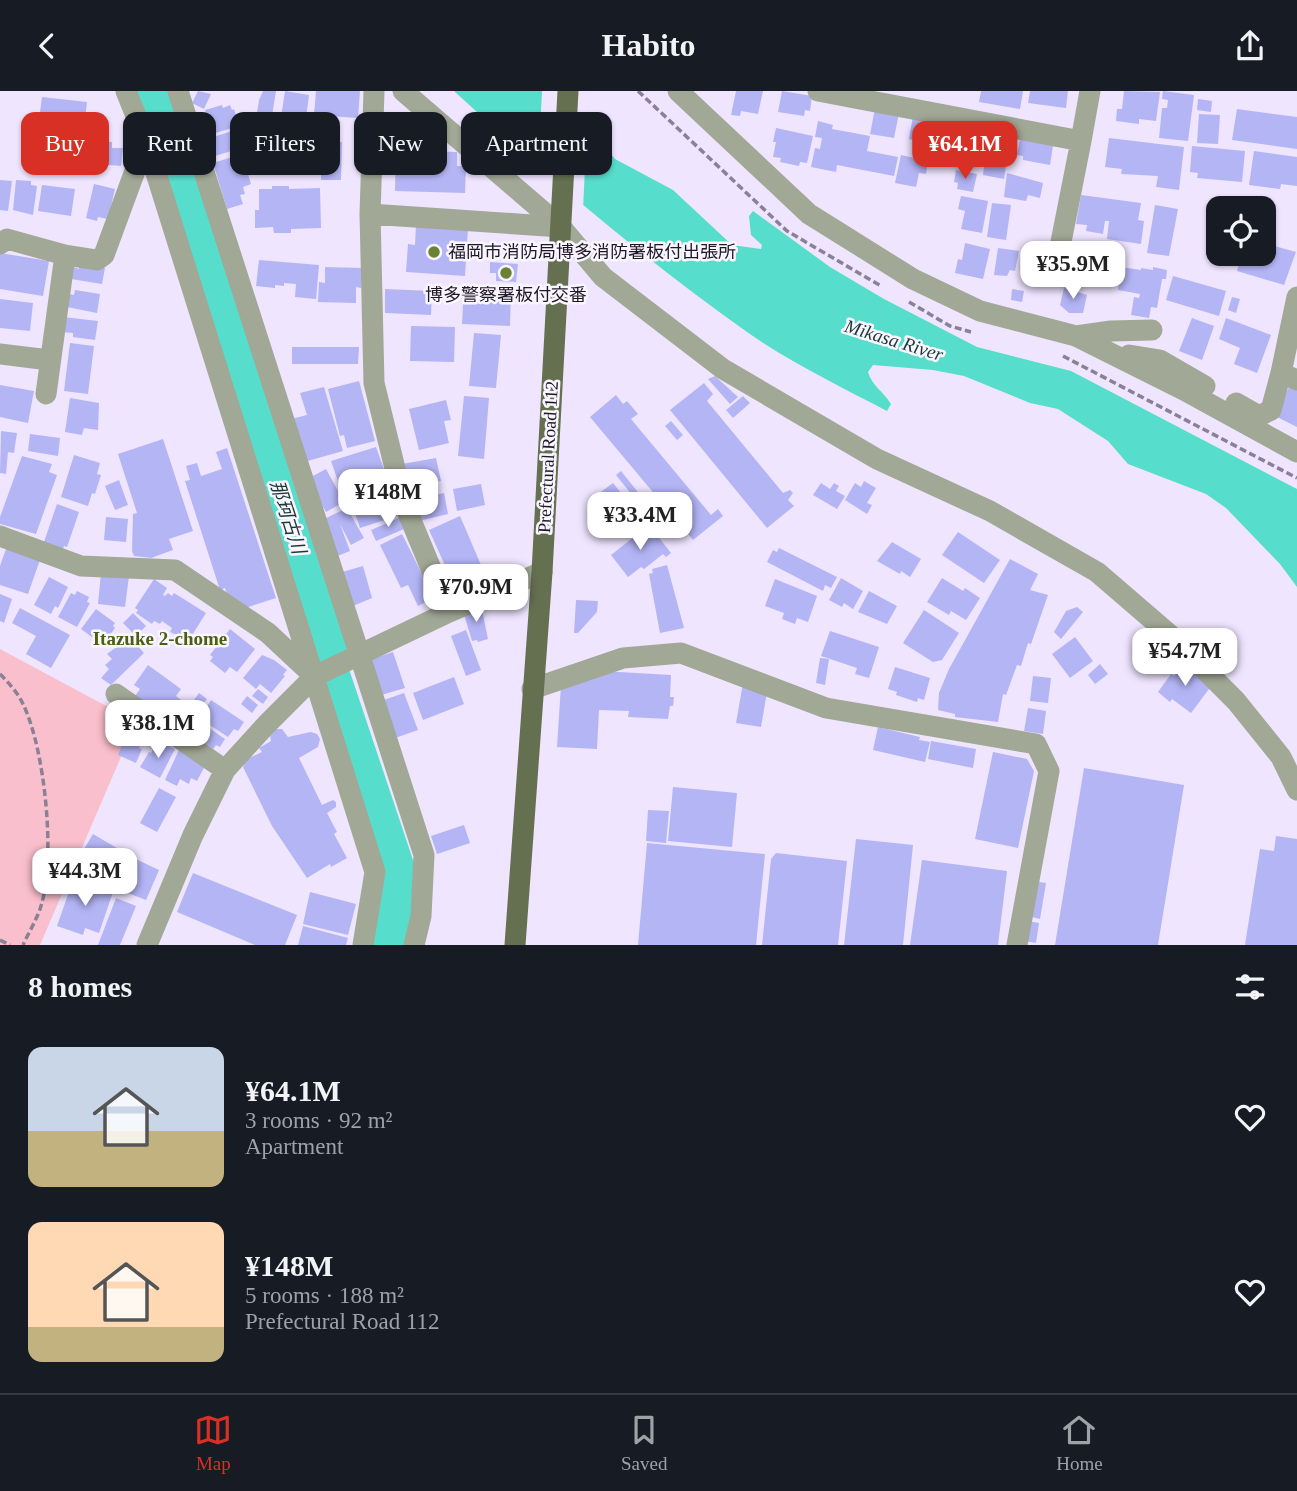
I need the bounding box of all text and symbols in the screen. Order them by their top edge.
icon: back [28,27,66,65]
text: Habito [601,27,696,63]
icon: share [1231,27,1269,65]
chip: Buy [21,112,109,175]
chip: Rent [123,112,216,175]
chip: Filters [230,112,340,175]
chip: New [354,112,447,175]
chip: Apartment [461,112,612,175]
pin: ¥64.1M [908,122,1022,181]
text: ¥64.1M [928,131,1002,156]
map controls [1206,196,1276,266]
button: locate [1206,196,1276,266]
pin: ¥35.9M [1016,241,1130,301]
place label: 福岡市消防局博多消防署板付出張所 [448,242,736,262]
marker: 福岡市消防局博多消防署板付出張所 [426,244,442,260]
text: ¥35.9M [1036,251,1110,276]
marker: 博多警察署板付交番 [498,265,514,281]
place label: 博多警察署板付交番 [425,285,587,305]
water label: Mikasa River [841,315,946,365]
street label: Prefectural Road 112 [534,380,562,534]
pin: ¥148M [339,469,437,529]
water label: 那珂古川 [266,478,310,558]
text: ¥148M [354,479,422,504]
pin: ¥33.4M [583,493,697,552]
text: ¥33.4M [603,502,677,527]
pin: ¥70.9M [419,565,533,624]
text: ¥70.9M [439,574,513,599]
district label: Itazuke 2-chome [93,628,227,649]
pin: ¥54.7M [1128,629,1242,688]
text: ¥54.7M [1148,638,1222,663]
pin: ¥38.1M [101,701,215,760]
text: ¥38.1M [121,710,195,735]
pin: ¥44.3M [28,849,142,908]
text: ¥44.3M [48,858,122,883]
icon: filters [1231,968,1269,1006]
text: 8 homes [28,970,132,1003]
text: ¥64.1M [245,1074,341,1107]
icon: home [84,1075,168,1159]
icon: heart [1231,1098,1269,1136]
text: 3 rooms · 92 m² [245,1108,392,1133]
text: Apartment [245,1134,343,1159]
text: ¥148M [245,1249,333,1282]
icon: home [84,1250,168,1334]
icon: heart [1231,1273,1269,1311]
text: 5 rooms · 188 m² [245,1283,404,1308]
text: Prefectural Road 112 [245,1309,440,1334]
tab: Map [194,1411,232,1475]
tab: Saved [621,1411,667,1475]
tab: Home [1056,1411,1103,1475]

